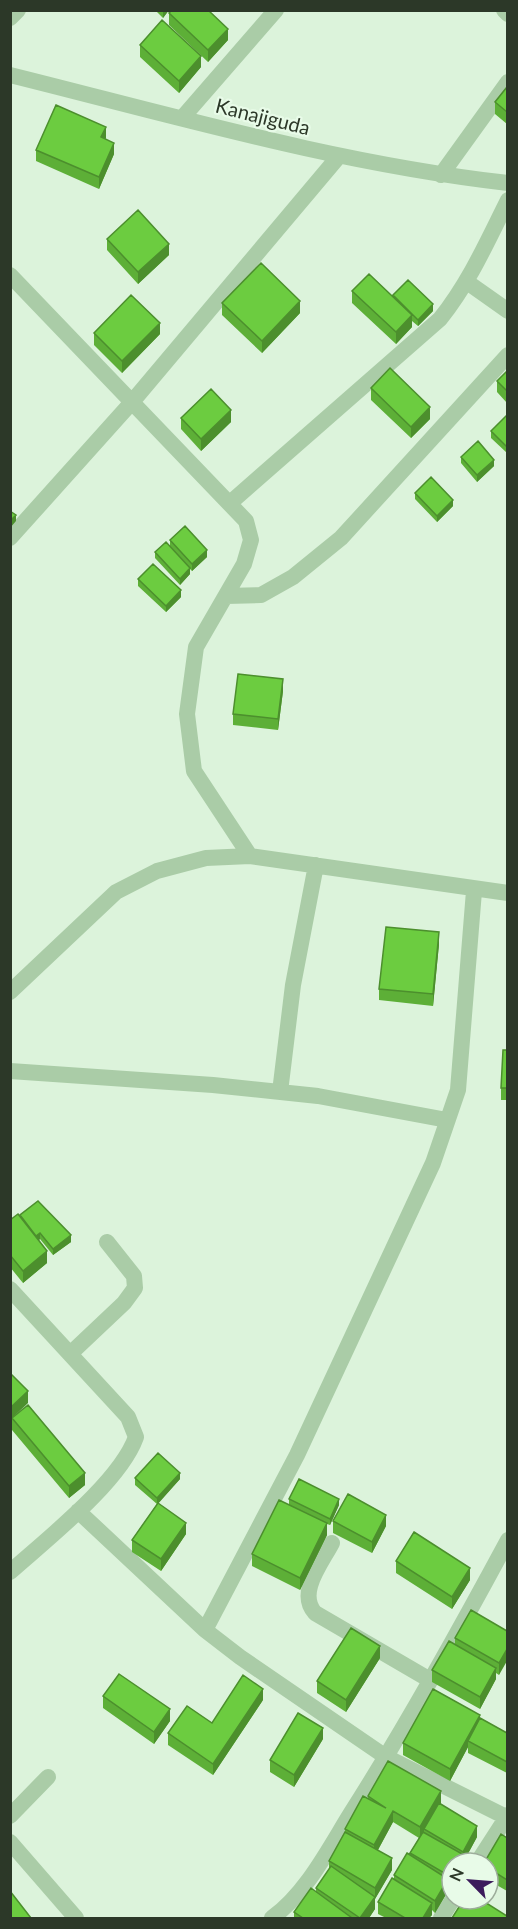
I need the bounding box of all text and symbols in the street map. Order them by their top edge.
street label: Kanajiguda [213,93,313,139]
north arrow [440,1851,500,1911]
text: N [445,1865,467,1884]

